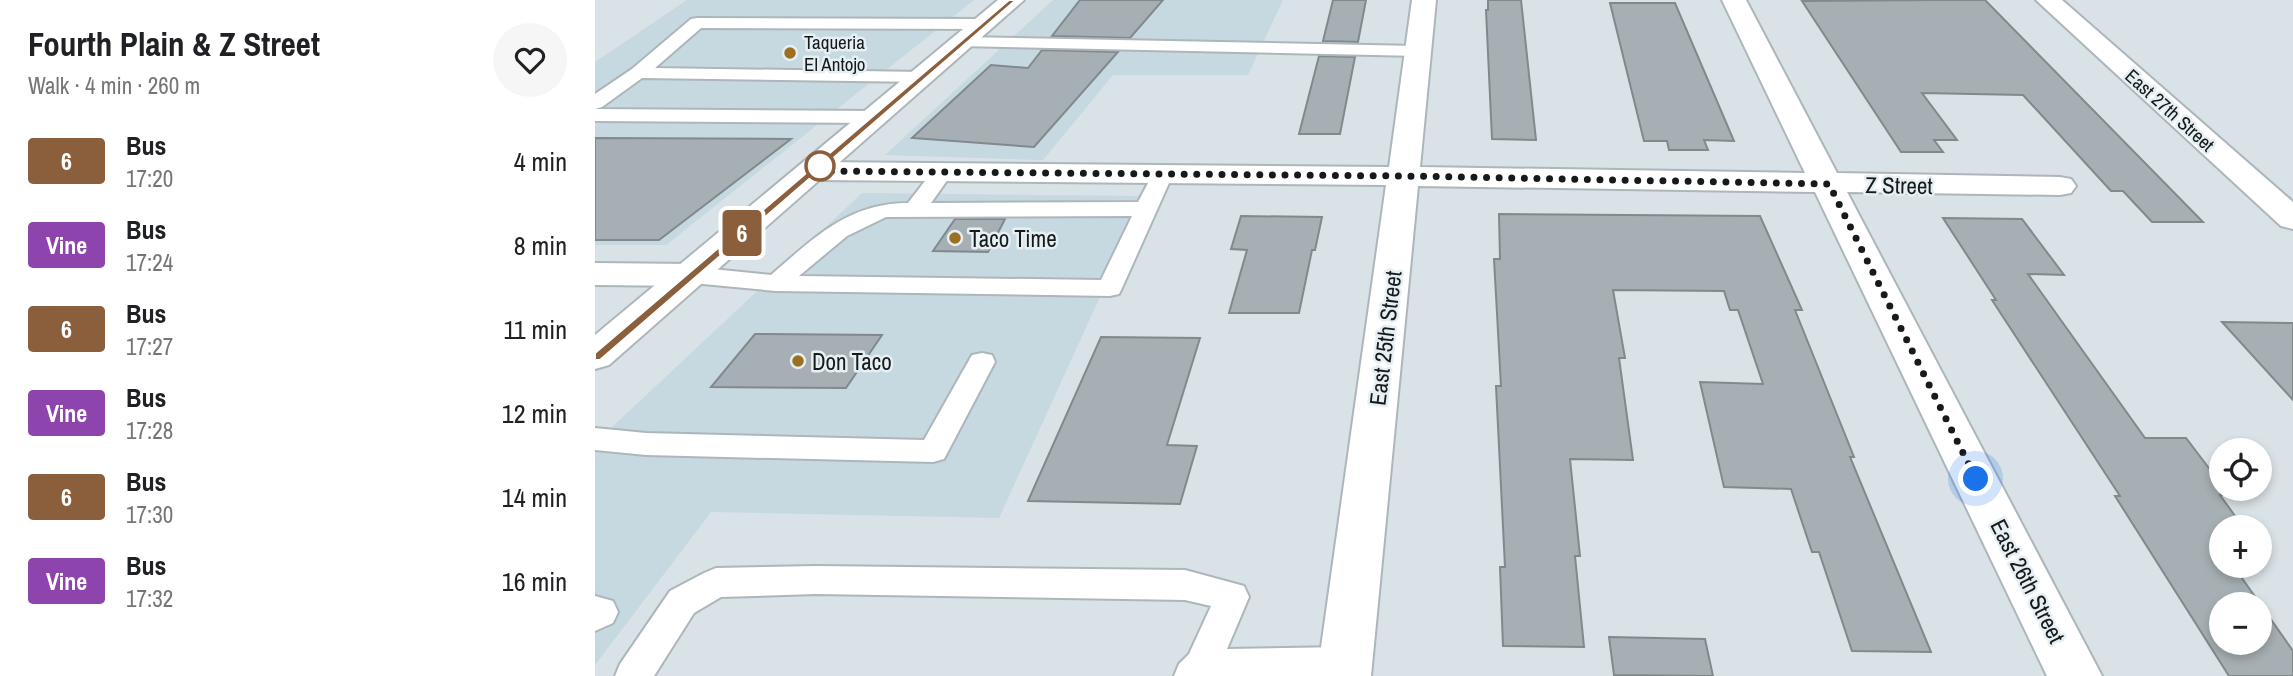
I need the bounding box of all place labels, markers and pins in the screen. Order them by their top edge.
place label: Taqueria El Antojo [804,29,866,77]
marker: Taqueria El Antojo [782,45,798,61]
unlabelled marker [805,151,835,181]
place label: Taco Time [969,223,1057,254]
marker: Taco Time [947,230,963,246]
place label: Don Taco [812,346,892,377]
marker: Don Taco [790,353,806,369]

